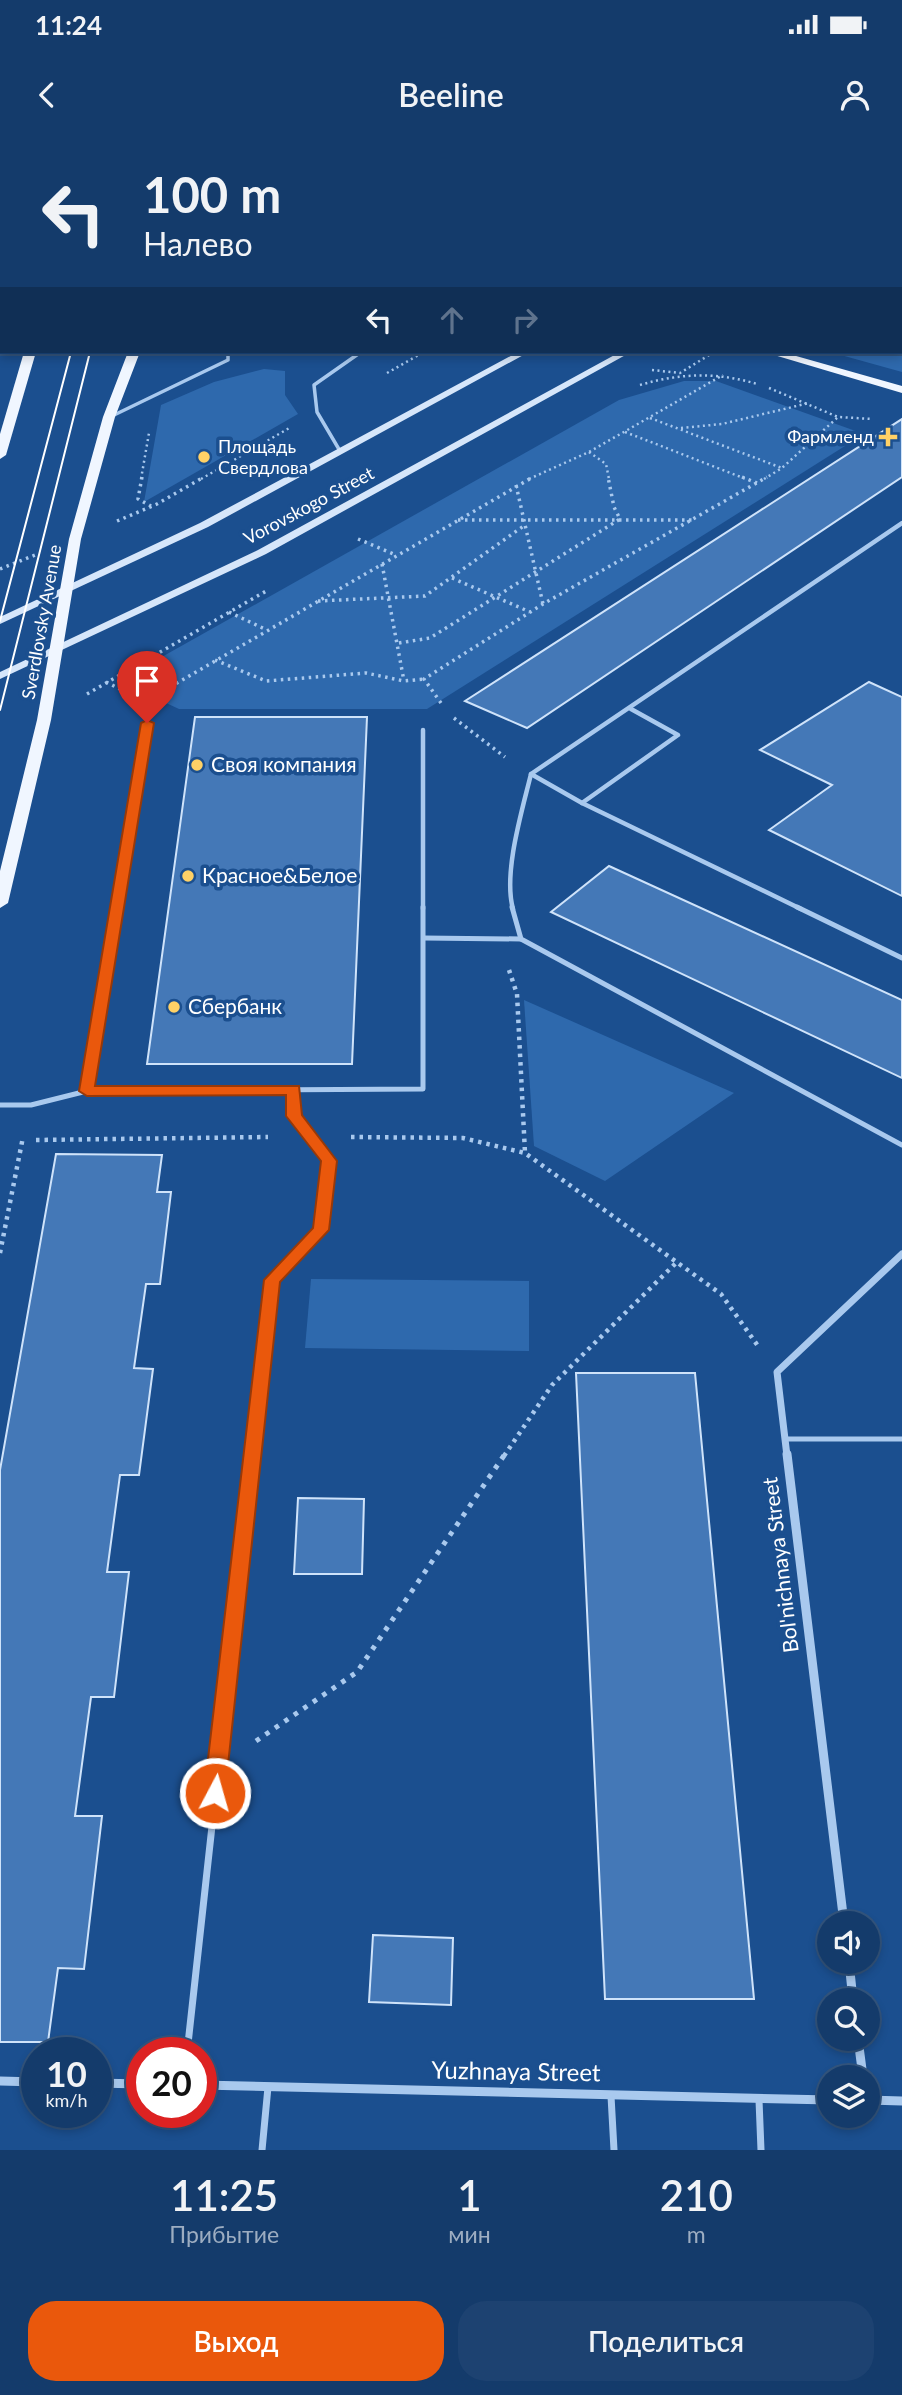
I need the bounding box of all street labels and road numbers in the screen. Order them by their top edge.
street label: Vorovskogo Street [240,461,378,549]
street label: Sverdlovsky Avenue [17,543,65,701]
street label: Bol'nichnaya Street [756,1476,803,1654]
street label: Yuzhnaya Street [431,2055,601,2086]

